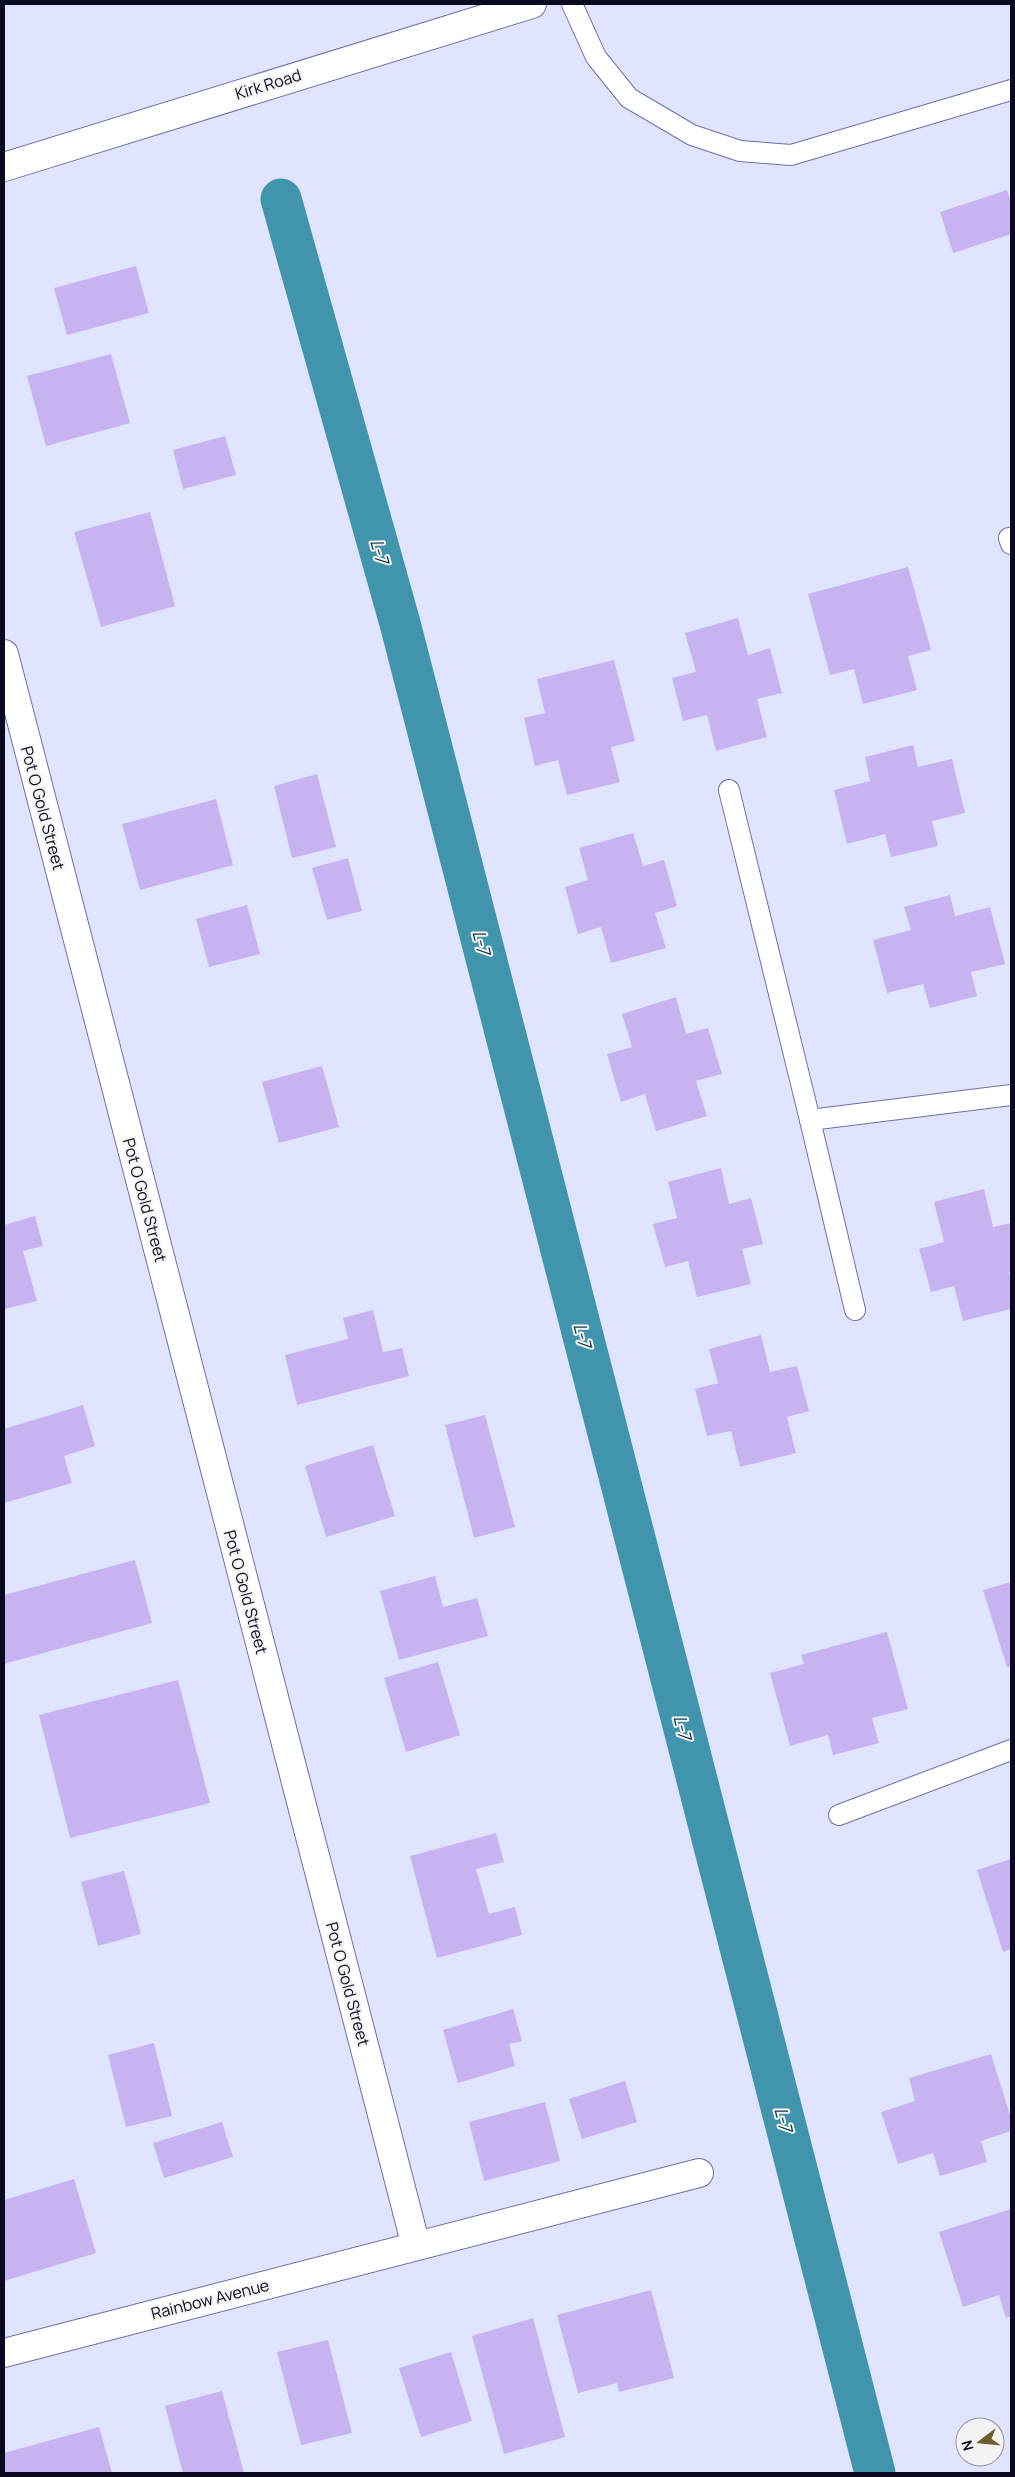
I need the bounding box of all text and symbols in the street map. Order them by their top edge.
street label: Kirk Road [232,64,304,104]
water label: L-7 [365,536,396,569]
street label: Pot O Gold Street [16,744,70,872]
water label: L-7 [467,927,497,960]
street label: Pot O Gold Street [118,1136,172,1264]
water label: L-7 [568,1320,598,1353]
street label: Pot O Gold Street [219,1528,273,1656]
water label: L-7 [668,1712,698,1745]
street label: Pot O Gold Street [321,1920,375,2048]
water label: L-7 [769,2104,799,2137]
street label: Rainbow Avenue [149,2274,271,2324]
north arrow [955,2417,1005,2467]
text: N [957,2438,978,2453]

